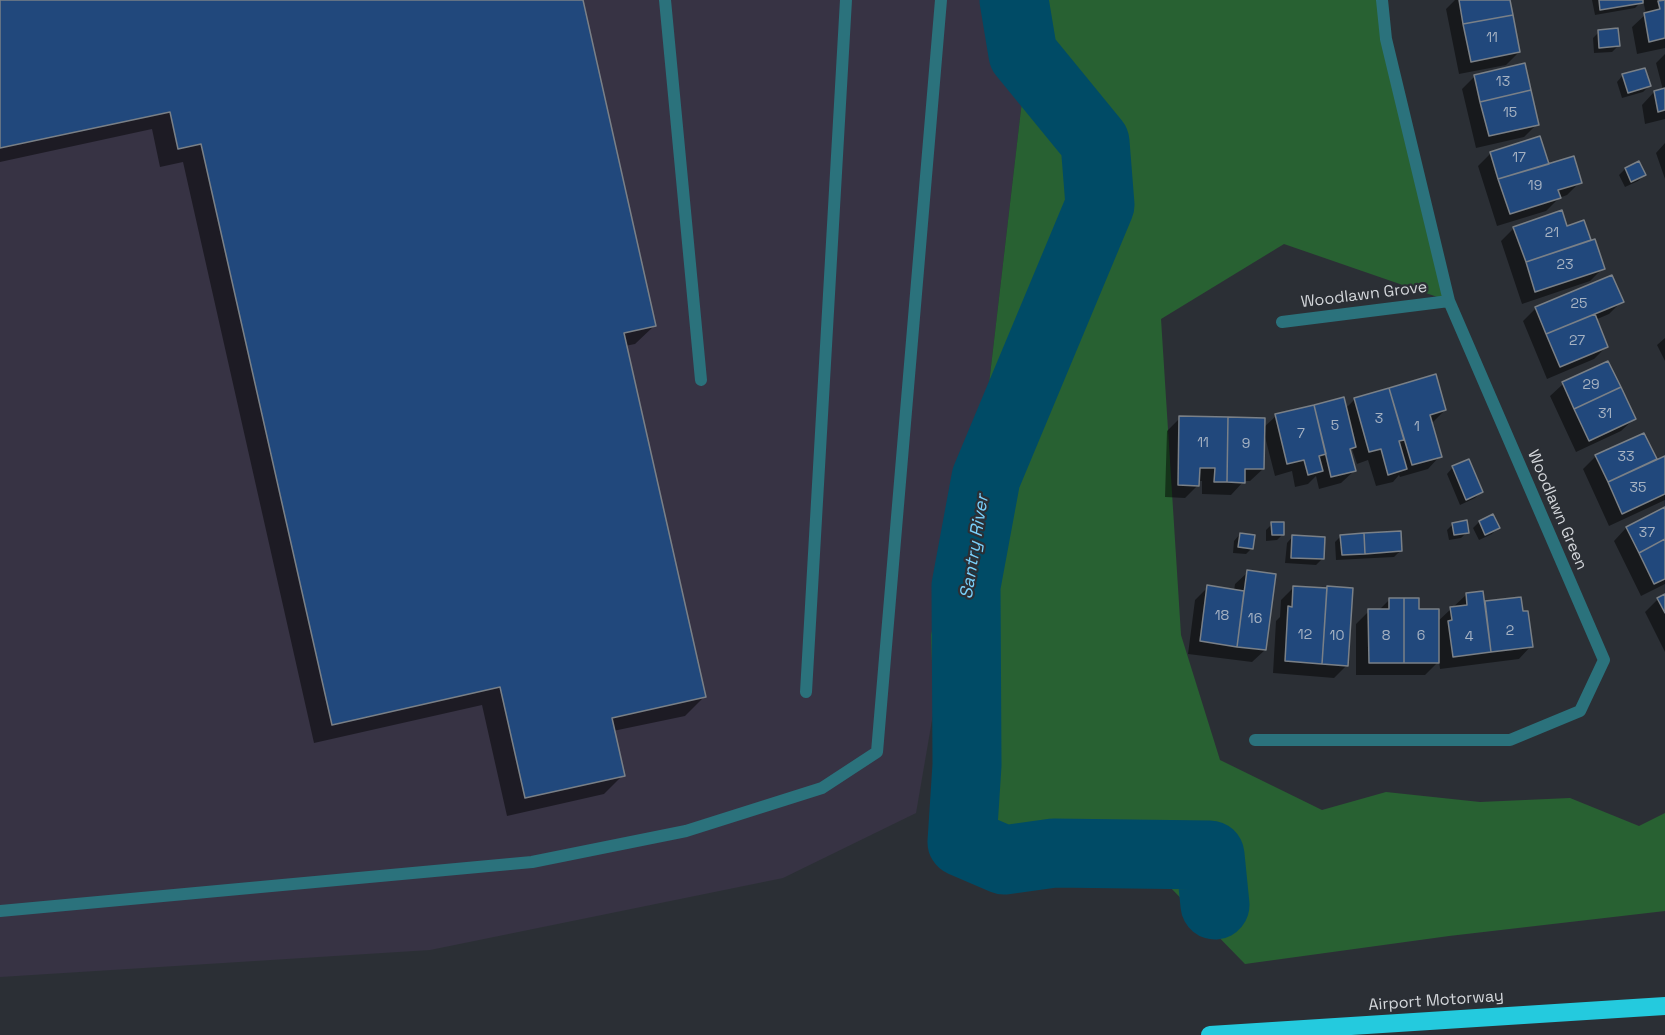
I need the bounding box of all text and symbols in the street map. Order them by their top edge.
house number: 11 [1486,30,1498,46]
house number: 13 [1496,74,1510,90]
house number: 15 [1503,105,1517,121]
house number: 17 [1512,150,1526,166]
house number: 19 [1528,178,1542,194]
house number: 21 [1545,225,1559,241]
house number: 23 [1557,257,1573,273]
street label: Woodlawn Grove [1300,278,1428,312]
house number: 25 [1571,296,1587,312]
house number: 27 [1569,333,1585,349]
house number: 29 [1583,377,1599,393]
house number: 31 [1598,406,1612,422]
house number: 3 [1375,411,1383,427]
house number: 5 [1331,418,1339,434]
house number: 1 [1414,419,1420,435]
house number: 7 [1297,426,1305,442]
house number: 11 [1197,435,1209,451]
house number: 9 [1242,436,1250,452]
street label: Woodlawn Green [1523,447,1591,573]
house number: 33 [1618,449,1634,465]
house number: 35 [1630,480,1646,496]
water label: Santry River [956,493,994,601]
house number: 37 [1639,525,1655,541]
house number: 18 [1215,608,1229,624]
house number: 16 [1248,611,1262,627]
house number: 2 [1506,623,1514,639]
house number: 12 [1298,627,1312,643]
house number: 10 [1330,628,1344,644]
house number: 8 [1382,628,1390,644]
house number: 6 [1417,628,1425,644]
house number: 4 [1465,629,1473,645]
street label: Airport Motorway [1368,987,1504,1015]

